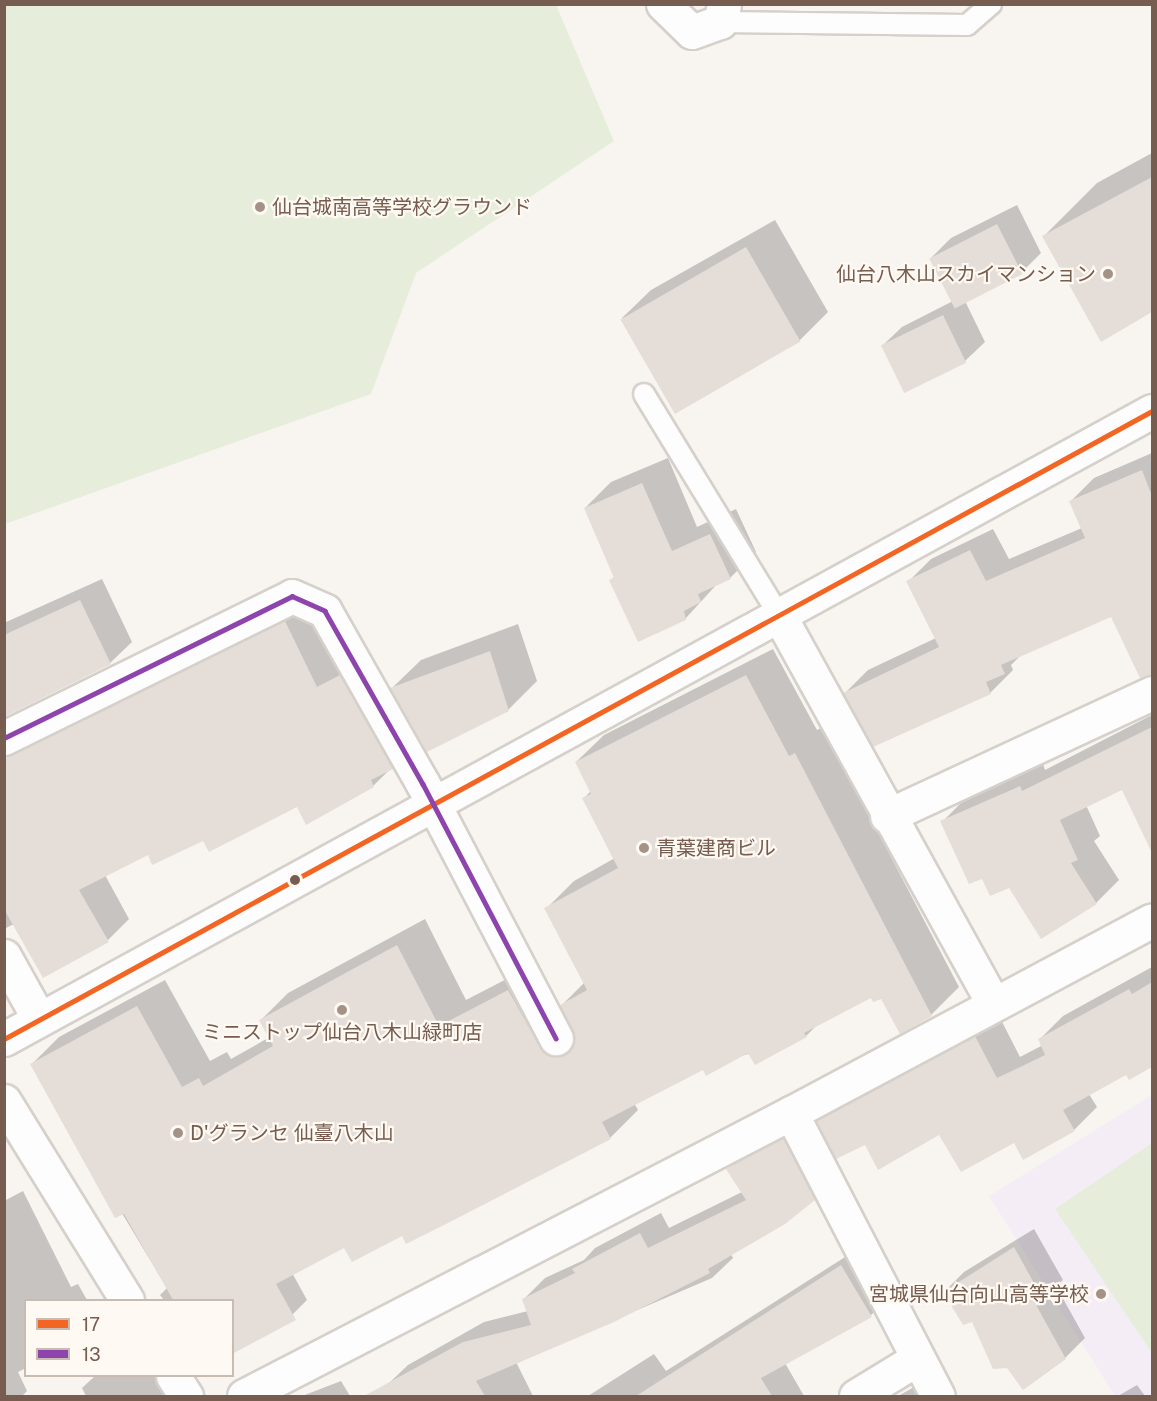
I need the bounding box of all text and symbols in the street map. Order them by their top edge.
place label: 仙台城南高等学校グラウンド [272,195,532,219]
marker: 仙台城南高等学校グラウンド [253,200,267,214]
place label: 仙台八木山スカイマンション [836,262,1096,286]
marker: 仙台八木山スカイマンション [1101,267,1115,281]
place label: 青葉建商ビル [656,836,776,860]
marker: 青葉建商ビル [637,841,651,855]
unlabelled marker [289,874,301,886]
marker: ミニストップ仙台八木山緑町店 [335,1003,349,1017]
place label: ミニストップ仙台八木山緑町店 [202,1020,482,1044]
place label: D'グランセ 仙臺八木山 [190,1121,394,1145]
marker: D'グランセ 仙臺八木山 [171,1126,185,1140]
place label: 宮城県仙台向山高等学校 [869,1282,1089,1306]
marker: 宮城県仙台向山高等学校 [1094,1287,1108,1301]
legend [24,1299,234,1377]
text: 17 [82,1314,100,1335]
text: 13 [82,1344,101,1365]

